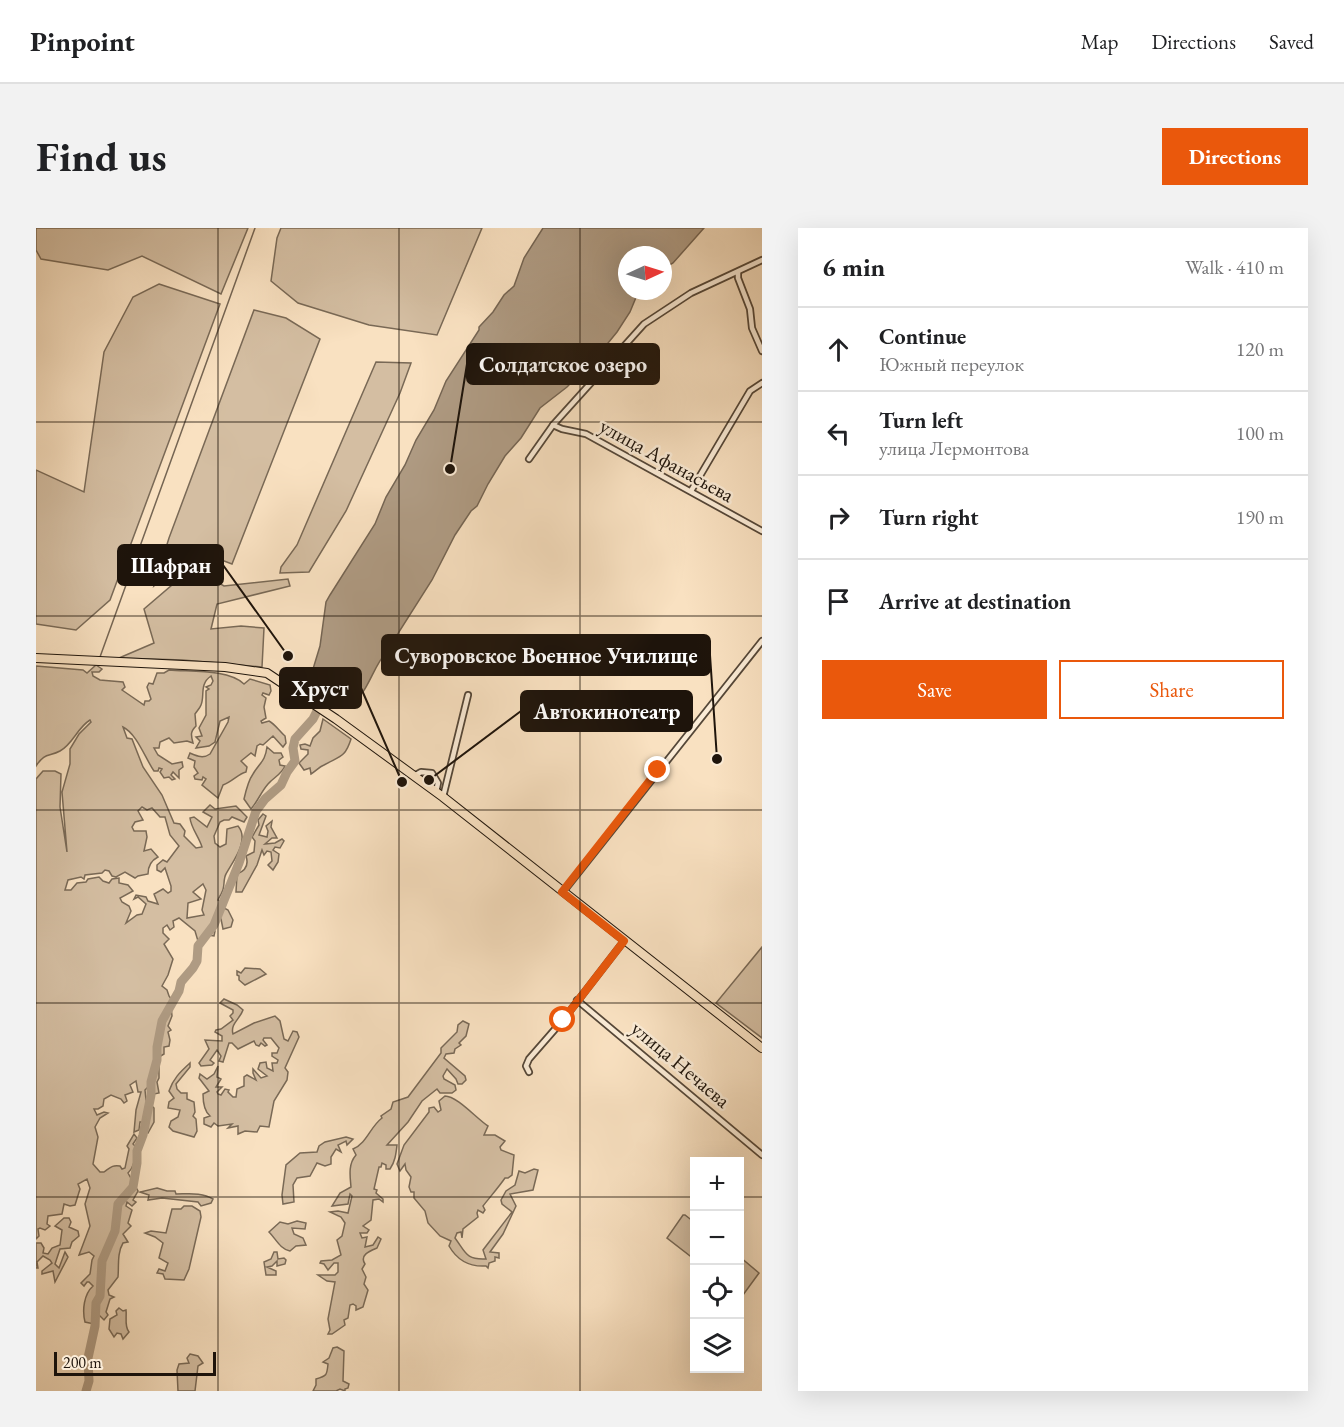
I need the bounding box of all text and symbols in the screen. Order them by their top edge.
text: Pinpoint [30,23,135,59]
text: Map [1081,28,1118,55]
text: Directions [1151,28,1236,55]
text: Saved [1269,28,1314,55]
button: Directions [1162,128,1308,185]
text: Find us [36,129,167,184]
north arrow [618,246,672,300]
text: 6 min [822,250,885,284]
text: Walk · 410 m [1185,254,1284,280]
text: Continue [879,322,966,351]
icon: ahead [822,333,855,366]
text: 120 m [1236,336,1284,362]
callout: Солдатское озеро [467,344,659,384]
text: Солдатское озеро [479,350,647,379]
text: Южный переулок [879,351,1024,377]
text: Turn left [879,406,963,435]
street label: улица Афанасьева [595,412,739,508]
icon: left [822,417,855,450]
text: 100 m [1236,420,1284,446]
text: улица Лермонтова [879,435,1029,461]
icon: right [822,501,855,534]
text: Turn right [879,503,978,532]
text: 190 m [1236,504,1284,530]
callout: Шафран [118,545,223,585]
text: Шафран [131,551,211,580]
icon: arrive [822,585,855,618]
text: Arrive at destination [879,587,1071,616]
callout: Суворовское Военное Училище [382,635,710,675]
text: Суворовское Военное Училище [394,641,698,670]
button: Save [822,660,1047,719]
button: Share [1059,660,1284,719]
callout: Хруст [280,668,361,708]
text: Хруст [290,674,349,703]
callout: Автокинотеатр [521,691,692,731]
text: Автокинотеатр [533,697,680,726]
route end [644,756,670,782]
route start [549,1006,575,1032]
street label: улица Нечаева [626,1015,737,1114]
map controls [690,1157,744,1373]
button: + [690,1157,744,1211]
button: − [690,1211,744,1265]
button: locate [690,1265,744,1319]
button: layers [690,1319,744,1373]
scale bar [54,1349,216,1376]
text: 200 m [63,1352,102,1373]

